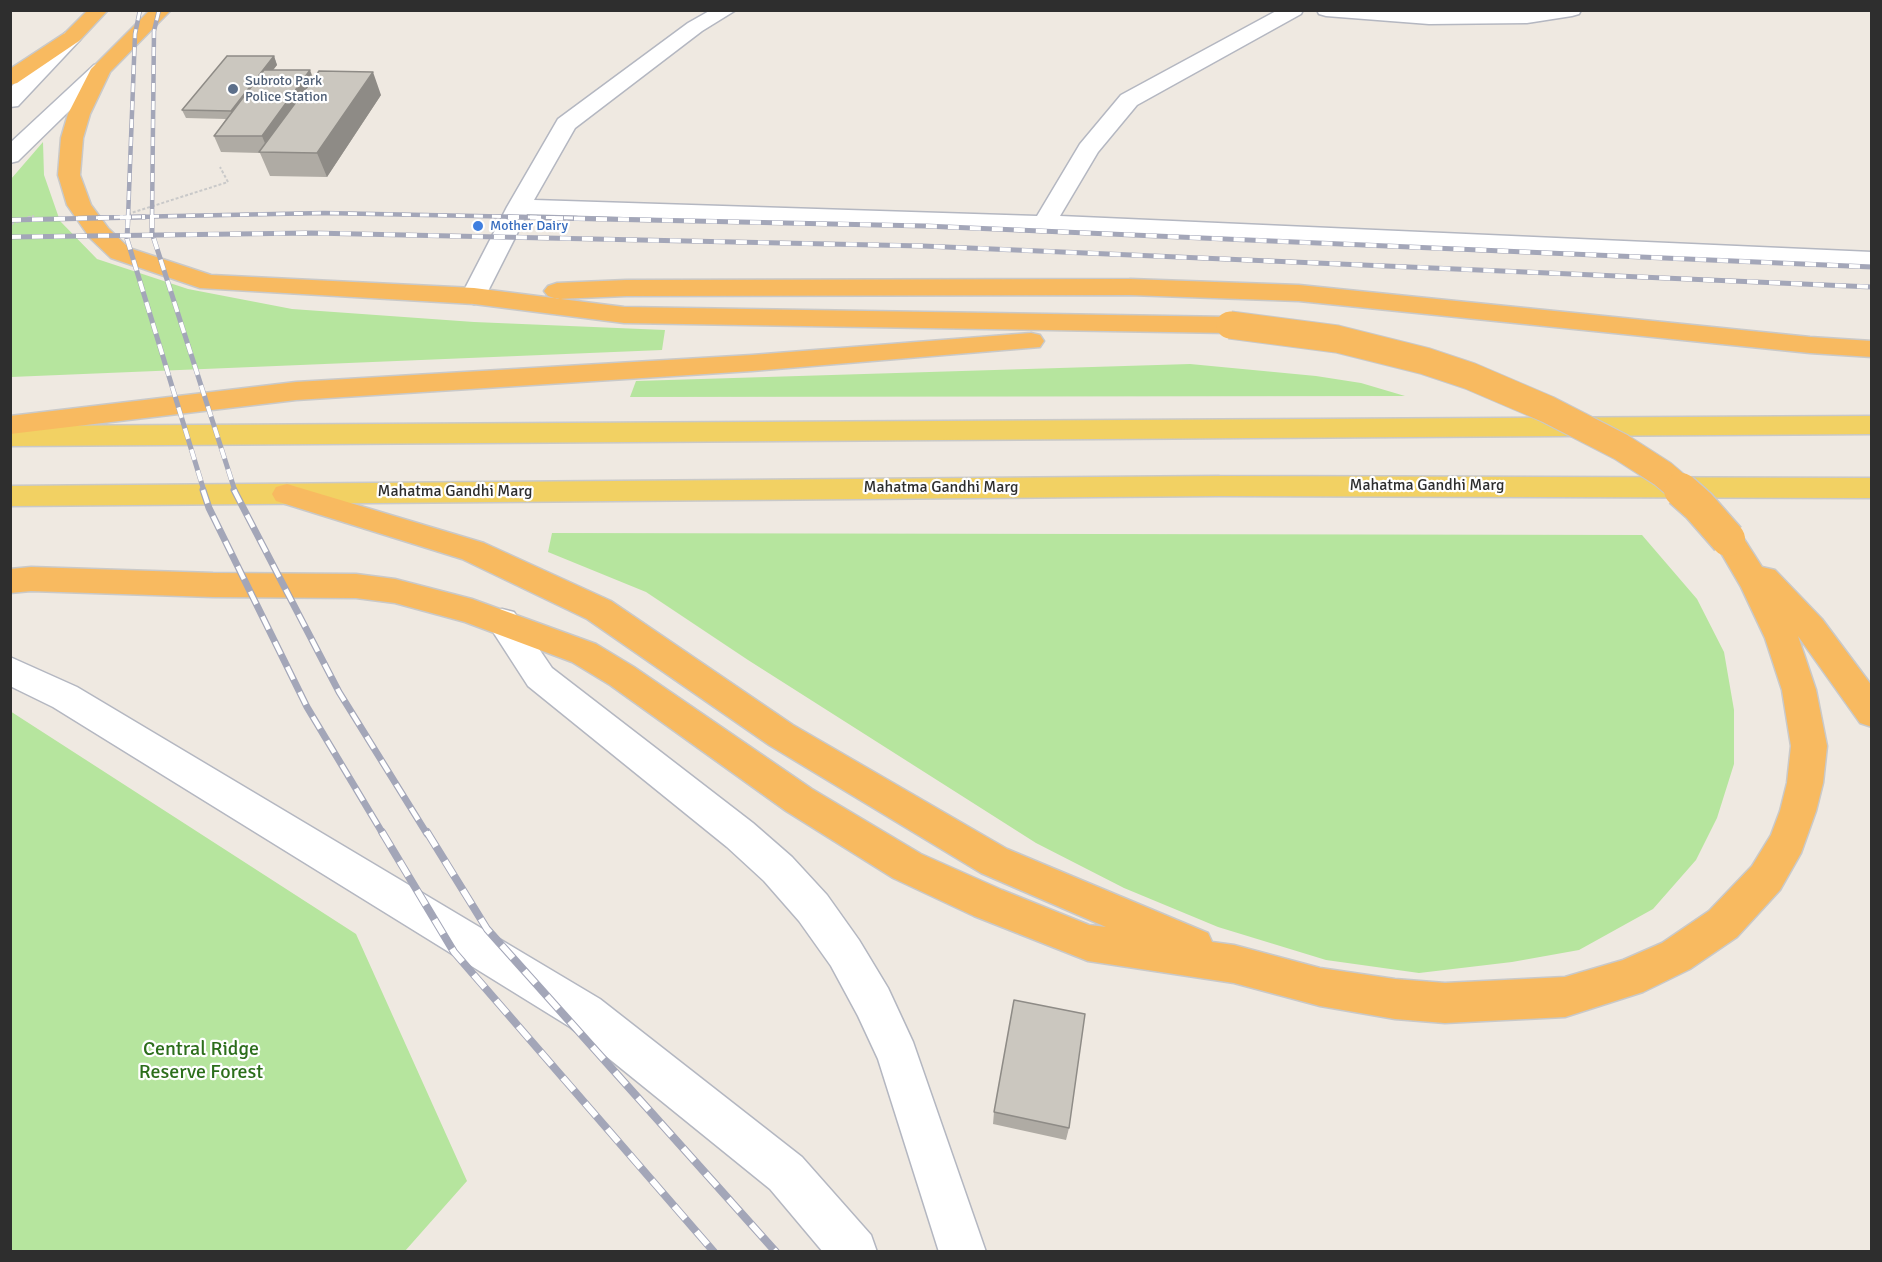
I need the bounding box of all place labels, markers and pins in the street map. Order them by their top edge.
place label: Subroto Park Police Station [245,73,328,106]
marker: Subroto Park Police Station [226,82,240,96]
place label: Mother Dairy [490,218,568,234]
marker: Mother Dairy [471,219,485,233]

